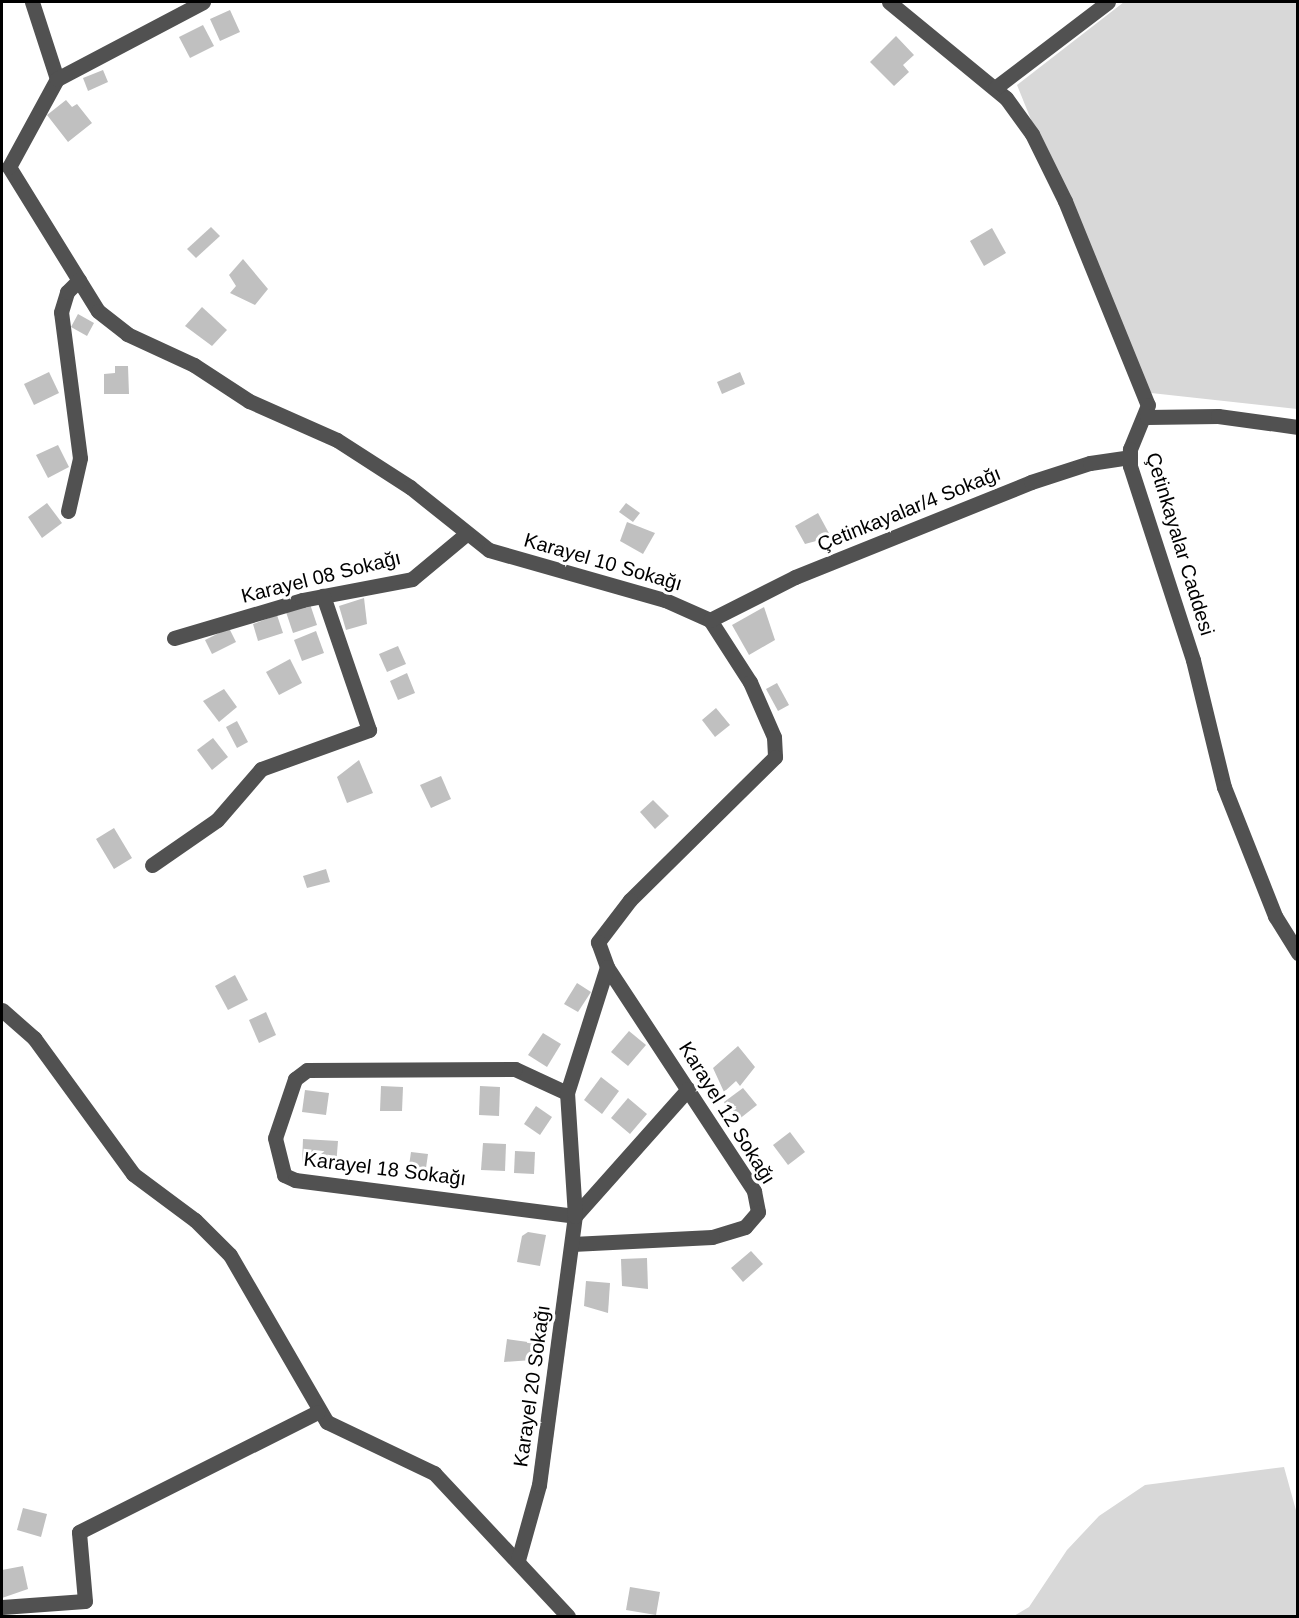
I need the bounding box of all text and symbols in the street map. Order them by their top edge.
street label: Çetinkayalar Caddesi [1141,450,1219,638]
street label: Çetinkayalar/4 Sokağı [814,461,1004,557]
street label: Karayel 10 Sokağı [521,528,685,596]
street label: Karayel 08 Sokağı [239,546,403,608]
street label: Karayel 12 Sokağı [674,1037,780,1189]
street label: Karayel 18 Sokağı [302,1147,468,1191]
street label: Karayel 20 Sokağı [509,1303,555,1469]

